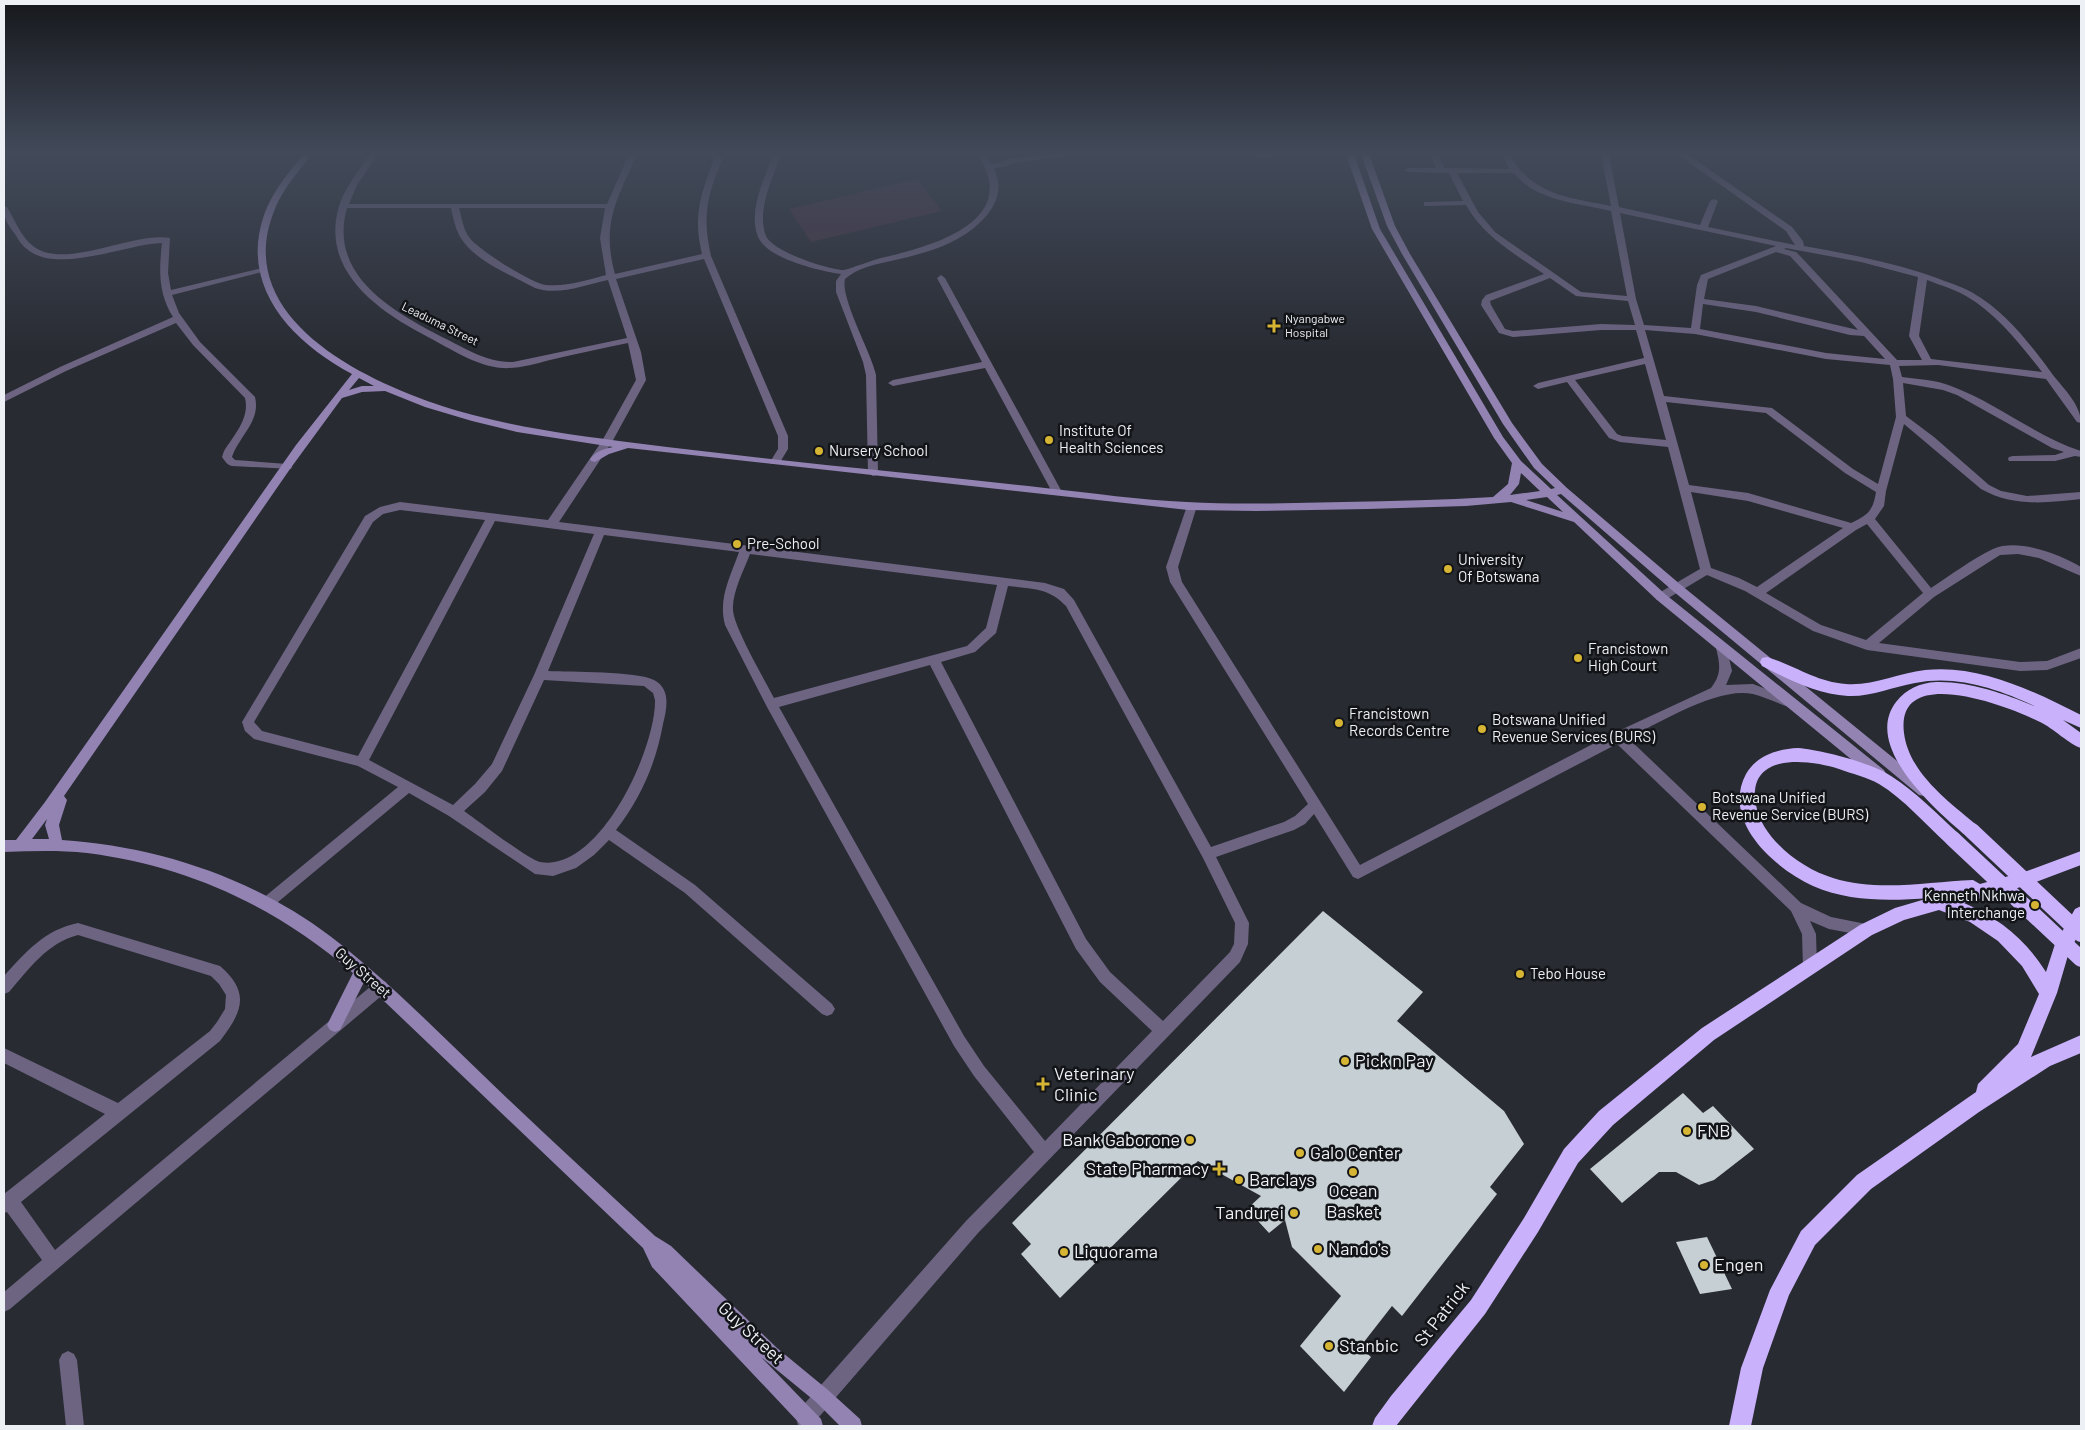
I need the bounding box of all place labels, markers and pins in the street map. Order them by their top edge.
place label: Nyangabwe Hospital [1285,311,1345,339]
marker: Nyangabwe Hospital [1267,319,1281,333]
place label: Institute Of Health Sciences [1059,421,1164,456]
marker: Institute Of Health Sciences [1043,434,1055,446]
place label: Nursery School [829,441,928,459]
marker: Nursery School [813,445,825,457]
place label: Pre-School [747,534,820,552]
marker: Pre-School [731,538,743,550]
place label: University Of Botswana [1458,550,1539,585]
marker: University Of Botswana [1442,563,1454,575]
place label: Francistown High Court [1588,639,1668,674]
marker: Francistown High Court [1572,652,1584,664]
place label: Francistown Records Centre [1349,704,1450,739]
place label: Botswana Unified Revenue Services (BURS) [1492,710,1655,745]
marker: Francistown Records Centre [1333,717,1345,729]
marker: Botswana Unified Revenue Services (BURS) [1476,723,1488,735]
place label: Botswana Unified Revenue Service (BURS) [1712,788,1868,823]
marker: Botswana Unified Revenue Service (BURS) [1696,801,1708,813]
place label: Kenneth Nkhwa Interchange [1924,886,2025,921]
marker: Kenneth Nkhwa Interchange [2029,899,2041,911]
place label: Tebo House [1530,964,1606,982]
marker: Tebo House [1514,968,1526,980]
place label: Pick n Pay [1355,1049,1434,1071]
marker: Pick n Pay [1339,1055,1351,1067]
place label: Veterinary Clinic [1054,1062,1134,1105]
marker: Veterinary Clinic [1036,1077,1050,1091]
place label: FNB [1697,1119,1730,1141]
marker: FNB [1681,1125,1693,1137]
place label: Bank Gaborone [1062,1128,1180,1150]
marker: Bank Gaborone [1184,1134,1196,1146]
place label: Galo Center [1310,1141,1401,1163]
marker: Galo Center [1294,1147,1306,1159]
place label: State Pharmacy [1086,1157,1209,1179]
marker: State Pharmacy [1213,1163,1225,1175]
marker: Ocean Basket [1347,1166,1359,1178]
place label: Barclays [1249,1168,1315,1190]
marker: Barclays [1233,1174,1245,1186]
place label: Ocean Basket [1326,1179,1380,1222]
place label: Tandurei [1215,1201,1284,1223]
marker: Tandurei [1288,1207,1300,1219]
place label: Nando's [1328,1237,1389,1259]
place label: Liquorama [1074,1240,1158,1262]
marker: Nando's [1312,1243,1324,1255]
marker: Liquorama [1058,1246,1070,1258]
place label: Engen [1714,1253,1764,1275]
marker: Engen [1698,1259,1710,1271]
place label: Stanbic [1339,1334,1399,1356]
marker: Stanbic [1323,1340,1335,1352]

